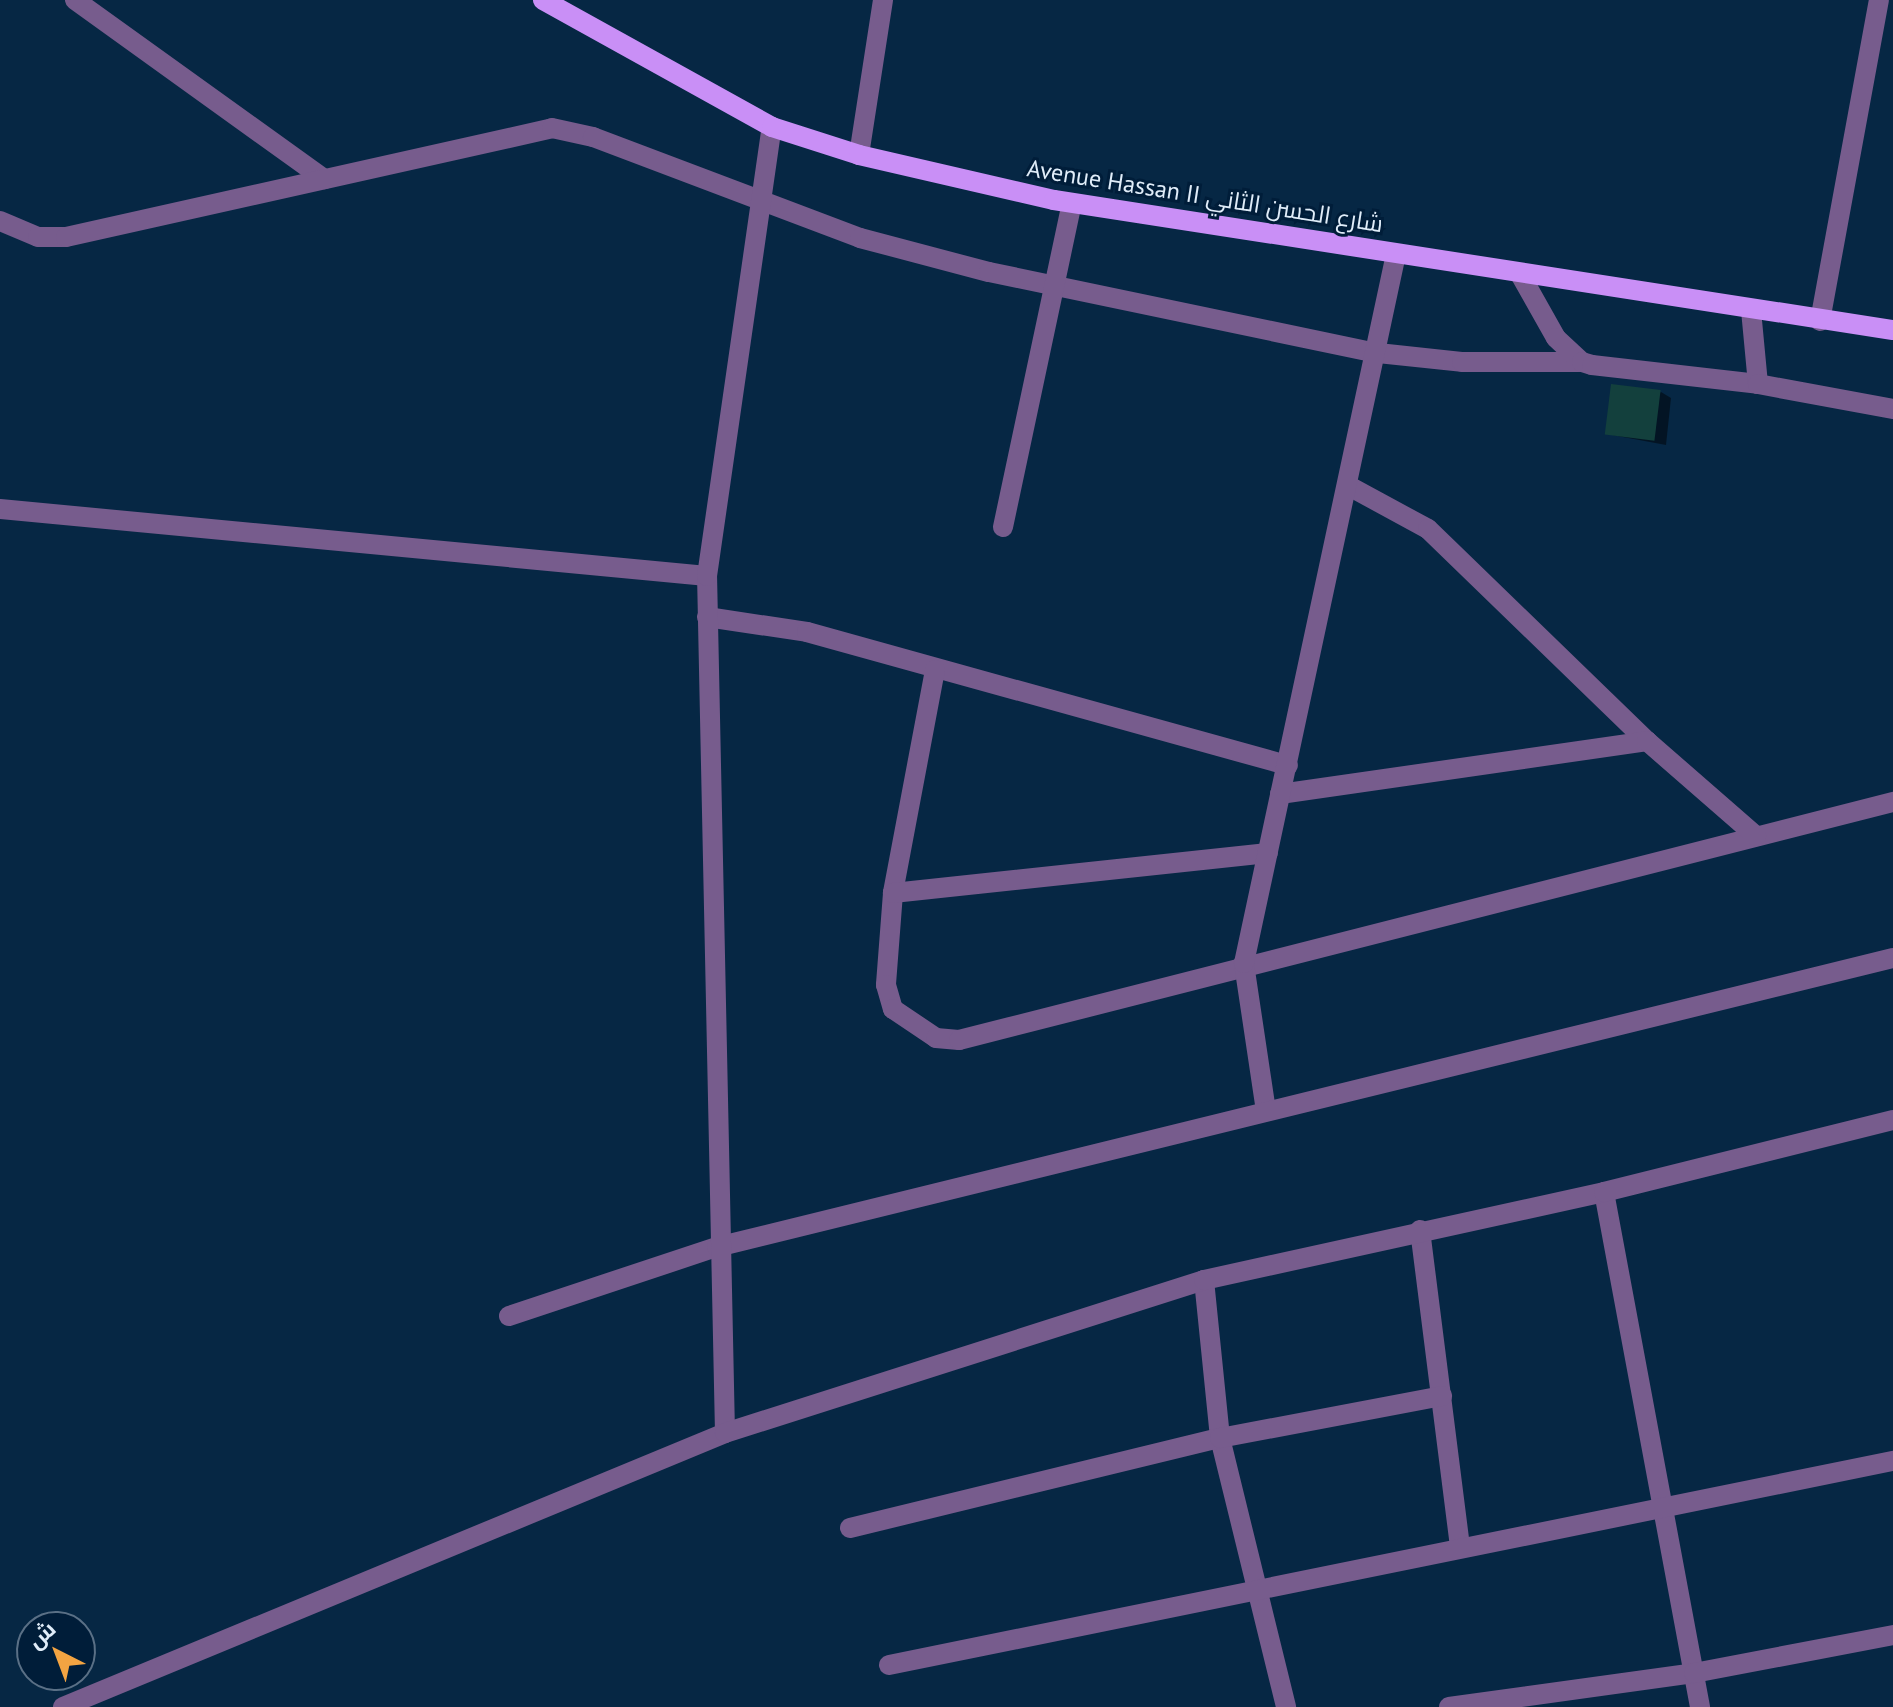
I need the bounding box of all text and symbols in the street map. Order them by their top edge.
street label: Avenue Hassan II شارع الحسن الثاني [1025,154,1385,238]
north arrow [16,1611,96,1691]
text: ش [21,1615,61,1655]

